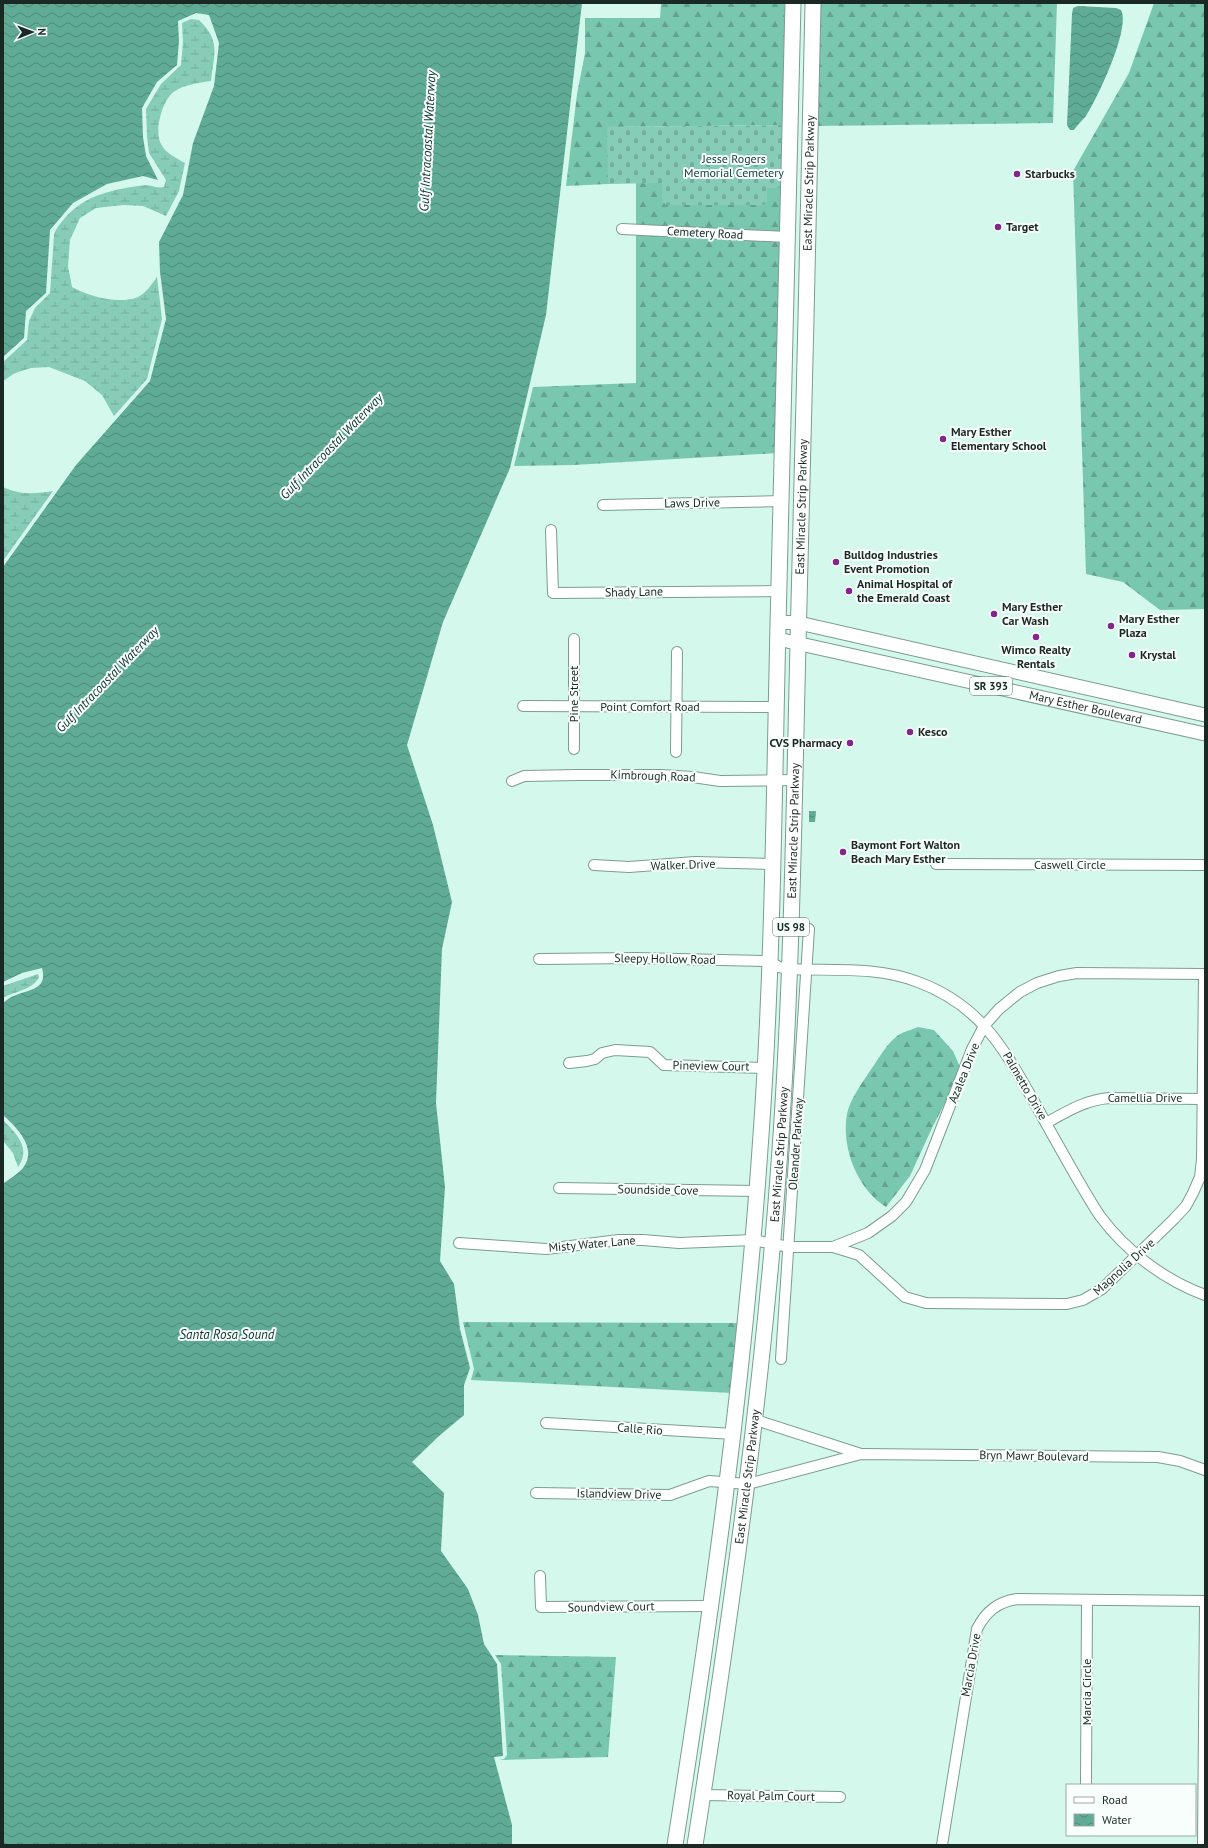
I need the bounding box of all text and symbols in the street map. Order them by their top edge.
north arrow [12,12,52,52]
text: N [35,28,49,36]
water label: Gulf Intracoastal Waterway [415,69,440,212]
street label: East Miracle Strip Parkway [799,115,817,251]
park label: Jesse Rogers Memorial Cemetery [684,151,784,180]
place label: Starbucks [1025,166,1075,181]
marker: Starbucks [1012,169,1022,179]
place label: Target [1006,219,1039,234]
marker: Target [993,222,1003,232]
street label: Cemetery Road [667,223,743,242]
water label: Gulf Intracoastal Waterway [276,389,387,503]
place label: Mary Esther Elementary School [951,424,1047,453]
marker: Mary Esther Elementary School [938,434,948,444]
street label: East Miracle Strip Parkway [792,438,810,575]
street label: Laws Drive [664,495,720,510]
place label: Bulldog Industries Event Promotion [844,547,938,576]
marker: Bulldog Industries Event Promotion [831,557,841,567]
place label: Animal Hospital of the Emerald Coast [857,576,953,605]
street label: Shady Lane [605,583,663,600]
marker: Animal Hospital of the Emerald Coast [844,586,854,596]
place label: Mary Esther Car Wash [1002,599,1063,628]
marker: Mary Esther Car Wash [989,609,999,619]
place label: Mary Esther Plaza [1119,611,1180,640]
marker: Mary Esther Plaza [1106,621,1116,631]
water label: Gulf Intracoastal Waterway [52,622,163,736]
marker: Wimco Realty Rentals [1031,632,1041,642]
place label: Wimco Realty Rentals [1001,642,1071,671]
place label: Krystal [1140,647,1176,662]
marker: Krystal [1127,650,1137,660]
street label: Pine Street [566,666,581,722]
road number: SR 393 [970,677,1012,695]
street label: Mary Esther Boulevard [1028,687,1143,727]
street label: Point Comfort Road [600,699,700,714]
place label: Kesco [918,724,948,739]
marker: Kesco [905,727,915,737]
place label: CVS Pharmacy [770,735,842,750]
marker: CVS Pharmacy [845,738,855,748]
street label: East Miracle Strip Parkway [784,762,802,899]
street label: Kimbrough Road [610,767,696,784]
place label: Baymont Fort Walton Beach Mary Esther [851,837,960,866]
marker: Baymont Fort Walton Beach Mary Esther [838,847,848,857]
street label: Walker Drive [650,856,716,873]
street label: Caswell Circle [1034,857,1106,872]
road number: US 98 [773,918,809,936]
street label: Sleepy Hollow Road [614,950,716,967]
street label: Azalea Drive [945,1040,982,1105]
street label: Palmetto Drive [1000,1049,1051,1122]
street label: Pineview Court [672,1057,750,1074]
street label: East Miracle Strip Parkway [766,1086,791,1223]
street label: Camellia Drive [1108,1090,1182,1105]
street label: Oleander Parkway [785,1097,806,1191]
street label: Soundside Cove [617,1181,699,1198]
street label: Misty Water Lane [548,1232,636,1255]
street label: Magnolia Drive [1090,1235,1158,1298]
water label: Santa Rosa Sound [180,1326,275,1343]
street label: East Miracle Strip Parkway [731,1408,763,1545]
street label: Calle Rio [617,1419,663,1438]
street label: Bryn Mawr Boulevard [979,1447,1089,1464]
street label: Islandview Drive [577,1485,661,1502]
street label: Soundview Court [567,1598,655,1615]
street label: Marcia Drive [958,1632,983,1698]
street label: Marcia Circle [1079,1659,1094,1725]
legend [1066,1784,1196,1836]
street label: Royal Palm Court [727,1787,815,1804]
text: Road [1102,1792,1127,1807]
text: Water [1102,1812,1132,1827]

